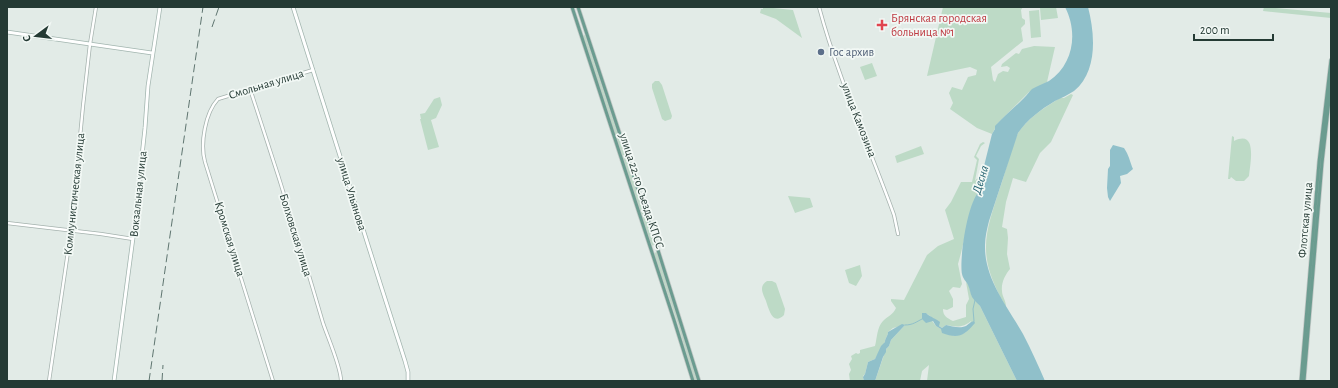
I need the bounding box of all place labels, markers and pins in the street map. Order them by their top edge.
place label: Брянская городская больница №1 [891,12,987,38]
marker: Брянская городская больница №1 [876,19,888,31]
place label: Гос архив [829,46,875,58]
marker: Гос архив [816,47,826,57]

